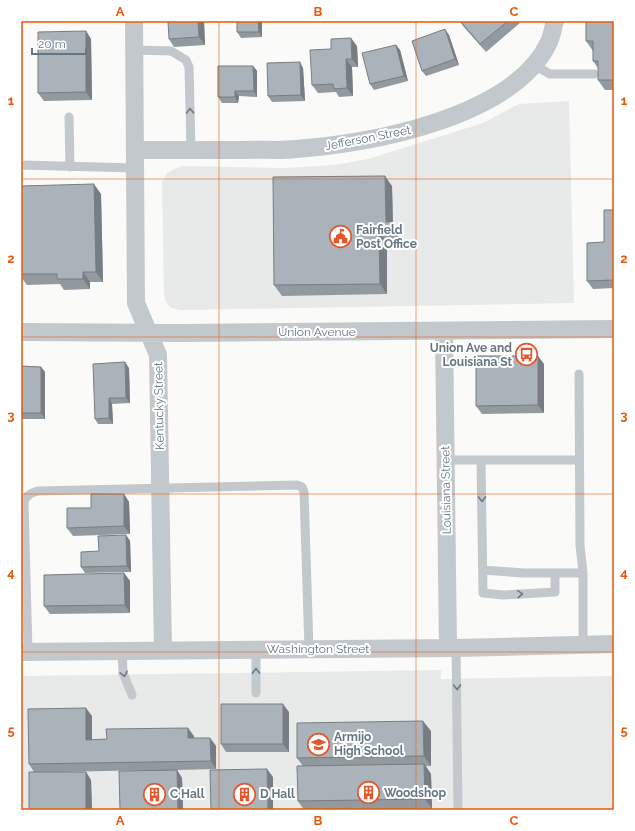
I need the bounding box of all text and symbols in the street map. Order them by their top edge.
text: A [116,4,125,19]
text: B [314,4,323,19]
text: C [510,4,519,19]
scale bar [32,30,86,56]
text: 20 m [38,37,66,51]
text: 1 [8,93,15,108]
text: 1 [621,93,628,108]
one-way arrow [186,108,194,114]
street label: Jefferson Street [324,123,412,153]
place label: Fairfield Post Office [356,223,417,251]
public building icon: Fairfield Post Office [327,224,353,250]
text: 2 [7,251,15,266]
text: 2 [620,251,628,266]
street label: Union Avenue [278,325,356,339]
place label: Union Ave and Louisiana St [430,341,512,369]
bus stop icon: Union Ave and Louisiana St [514,342,540,368]
street label: Kentucky Street [151,362,167,450]
text: 3 [7,408,15,423]
text: 3 [620,408,628,423]
street label: Louisiana Street [438,446,454,534]
one-way arrow [478,496,486,502]
text: 4 [7,565,15,580]
text: 4 [620,565,628,580]
one-way arrow [517,590,523,599]
street label: Washington Street [267,642,369,656]
one-way arrow [252,668,260,674]
one-way arrow [120,670,128,677]
one-way arrow [453,684,461,690]
text: 5 [7,723,15,738]
text: 5 [620,723,628,738]
place label: Armijo High School [334,730,404,758]
school or university icon: Armijo High School [305,731,331,757]
building icon: Woodshop [355,780,381,806]
building icon: C Hall [141,781,167,807]
building icon: D Hall [232,781,258,807]
place label: Woodshop [384,786,447,800]
place label: C Hall [170,787,205,801]
place label: D Hall [260,787,295,801]
text: A [116,813,125,828]
text: B [314,813,323,828]
text: C [510,813,519,828]

